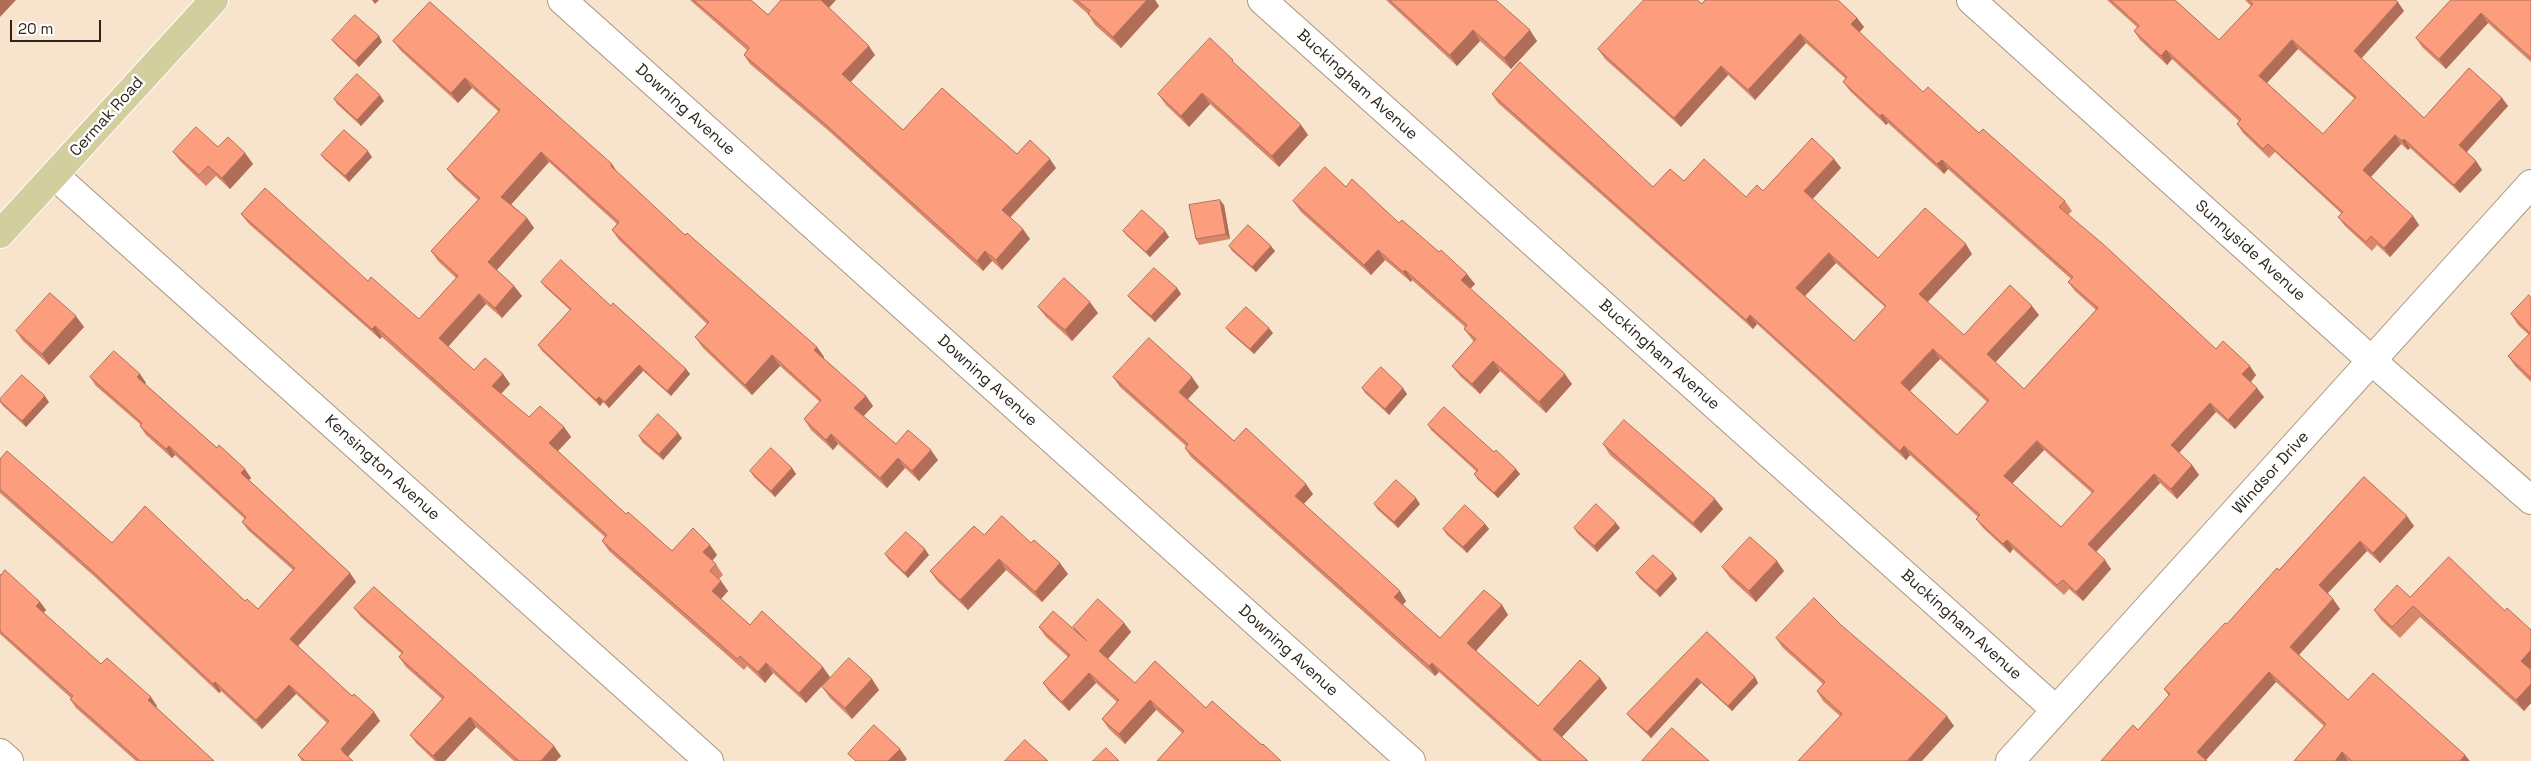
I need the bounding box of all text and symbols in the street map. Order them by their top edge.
scale bar [12,10,104,42]
text: 20 m [18,19,53,38]
street label: Buckingham Avenue [1293,26,1421,144]
street label: Downing Avenue [631,60,739,160]
street label: Cermak Road [66,73,148,161]
street label: Sunnyside Avenue [2191,196,2309,306]
street label: Buckingham Avenue [1595,296,1723,414]
street label: Downing Avenue [933,331,1041,431]
street label: Kensington Avenue [320,411,444,525]
street label: Windsor Drive [2229,428,2313,518]
street label: Buckingham Avenue [1897,566,2025,684]
street label: Downing Avenue [1234,601,1342,701]

